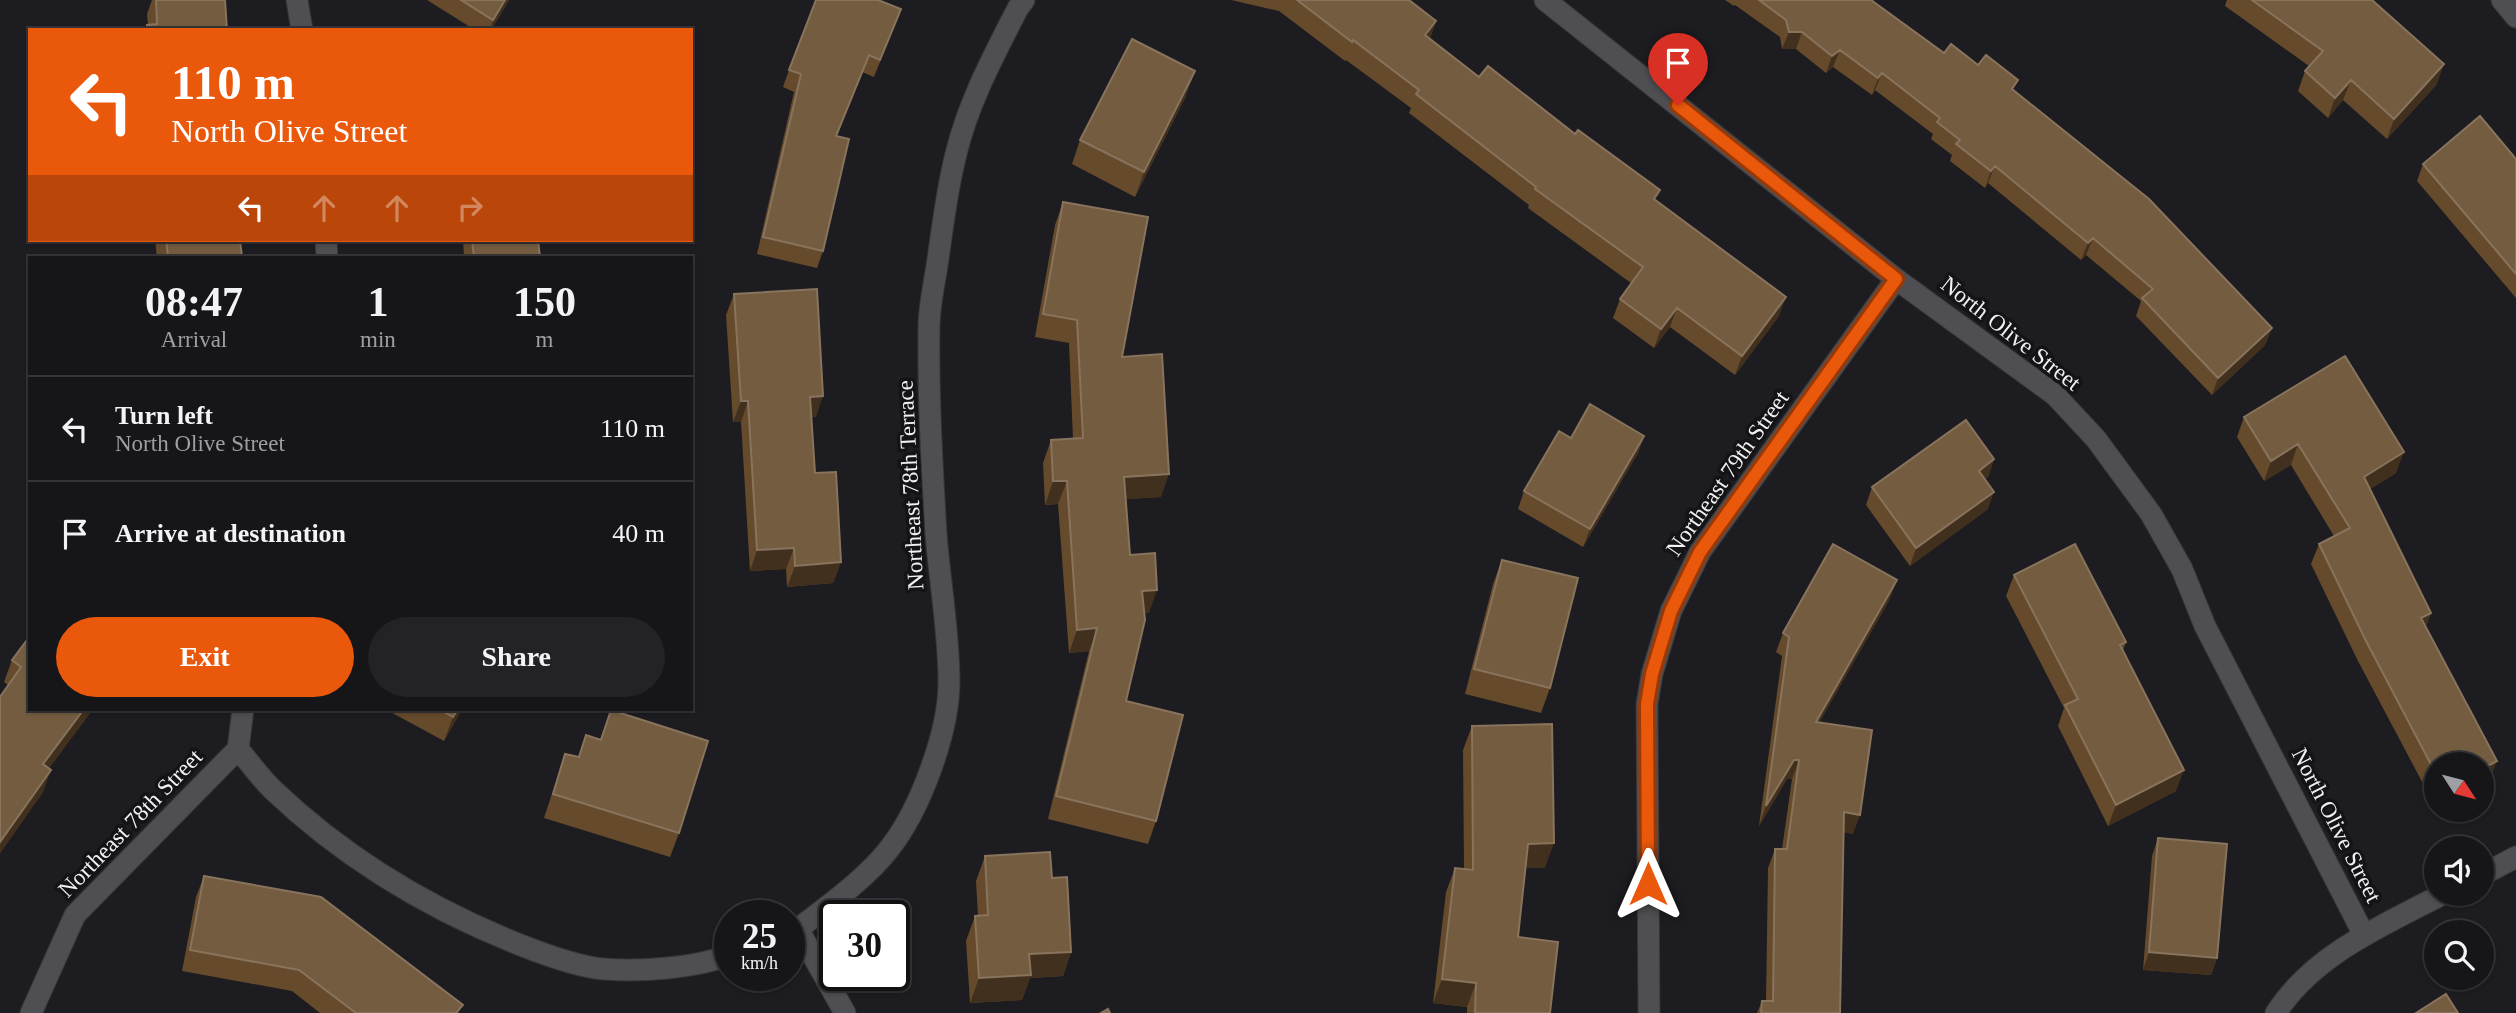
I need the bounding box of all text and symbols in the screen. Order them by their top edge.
pin [1648,33,1708,105]
icon: arrive [1659,44,1697,82]
text: 110 m [171,55,295,110]
icon: left [56,56,147,147]
text: North Olive Street [171,113,407,149]
icon: left [232,189,270,227]
icon: ahead [305,189,343,227]
icon: ahead [378,189,416,227]
icon: right [451,189,489,227]
street label: North Olive Street [1936,271,2086,396]
text: 08:47 [145,279,243,325]
text: 1 [367,279,388,325]
text: 150 [513,279,576,325]
text: Arrival [161,327,227,352]
text: min [360,327,396,352]
text: m [535,327,553,352]
street label: Northeast 78th Terrace [893,379,928,590]
street label: Northeast 79th Street [1661,386,1794,561]
text: Turn left [115,401,213,430]
icon: left [56,410,94,448]
text: 110 m [600,414,665,443]
text: North Olive Street [115,431,285,456]
icon: arrive [56,515,94,553]
text: Arrive at destination [115,519,346,548]
text: 40 m [612,519,665,548]
button: Exit [56,617,354,697]
button: Share [368,617,665,697]
street label: Northeast 78th Street [53,744,208,902]
street label: North Olive Street [2287,744,2387,907]
north arrow [2424,752,2494,822]
map controls [2424,752,2494,990]
button: sound [2424,836,2494,906]
position arrow [1611,847,1685,921]
speed limit sign: 30 [819,900,910,991]
text: 25 [742,917,777,956]
button: search [2424,920,2494,990]
text: km/h [741,953,778,973]

